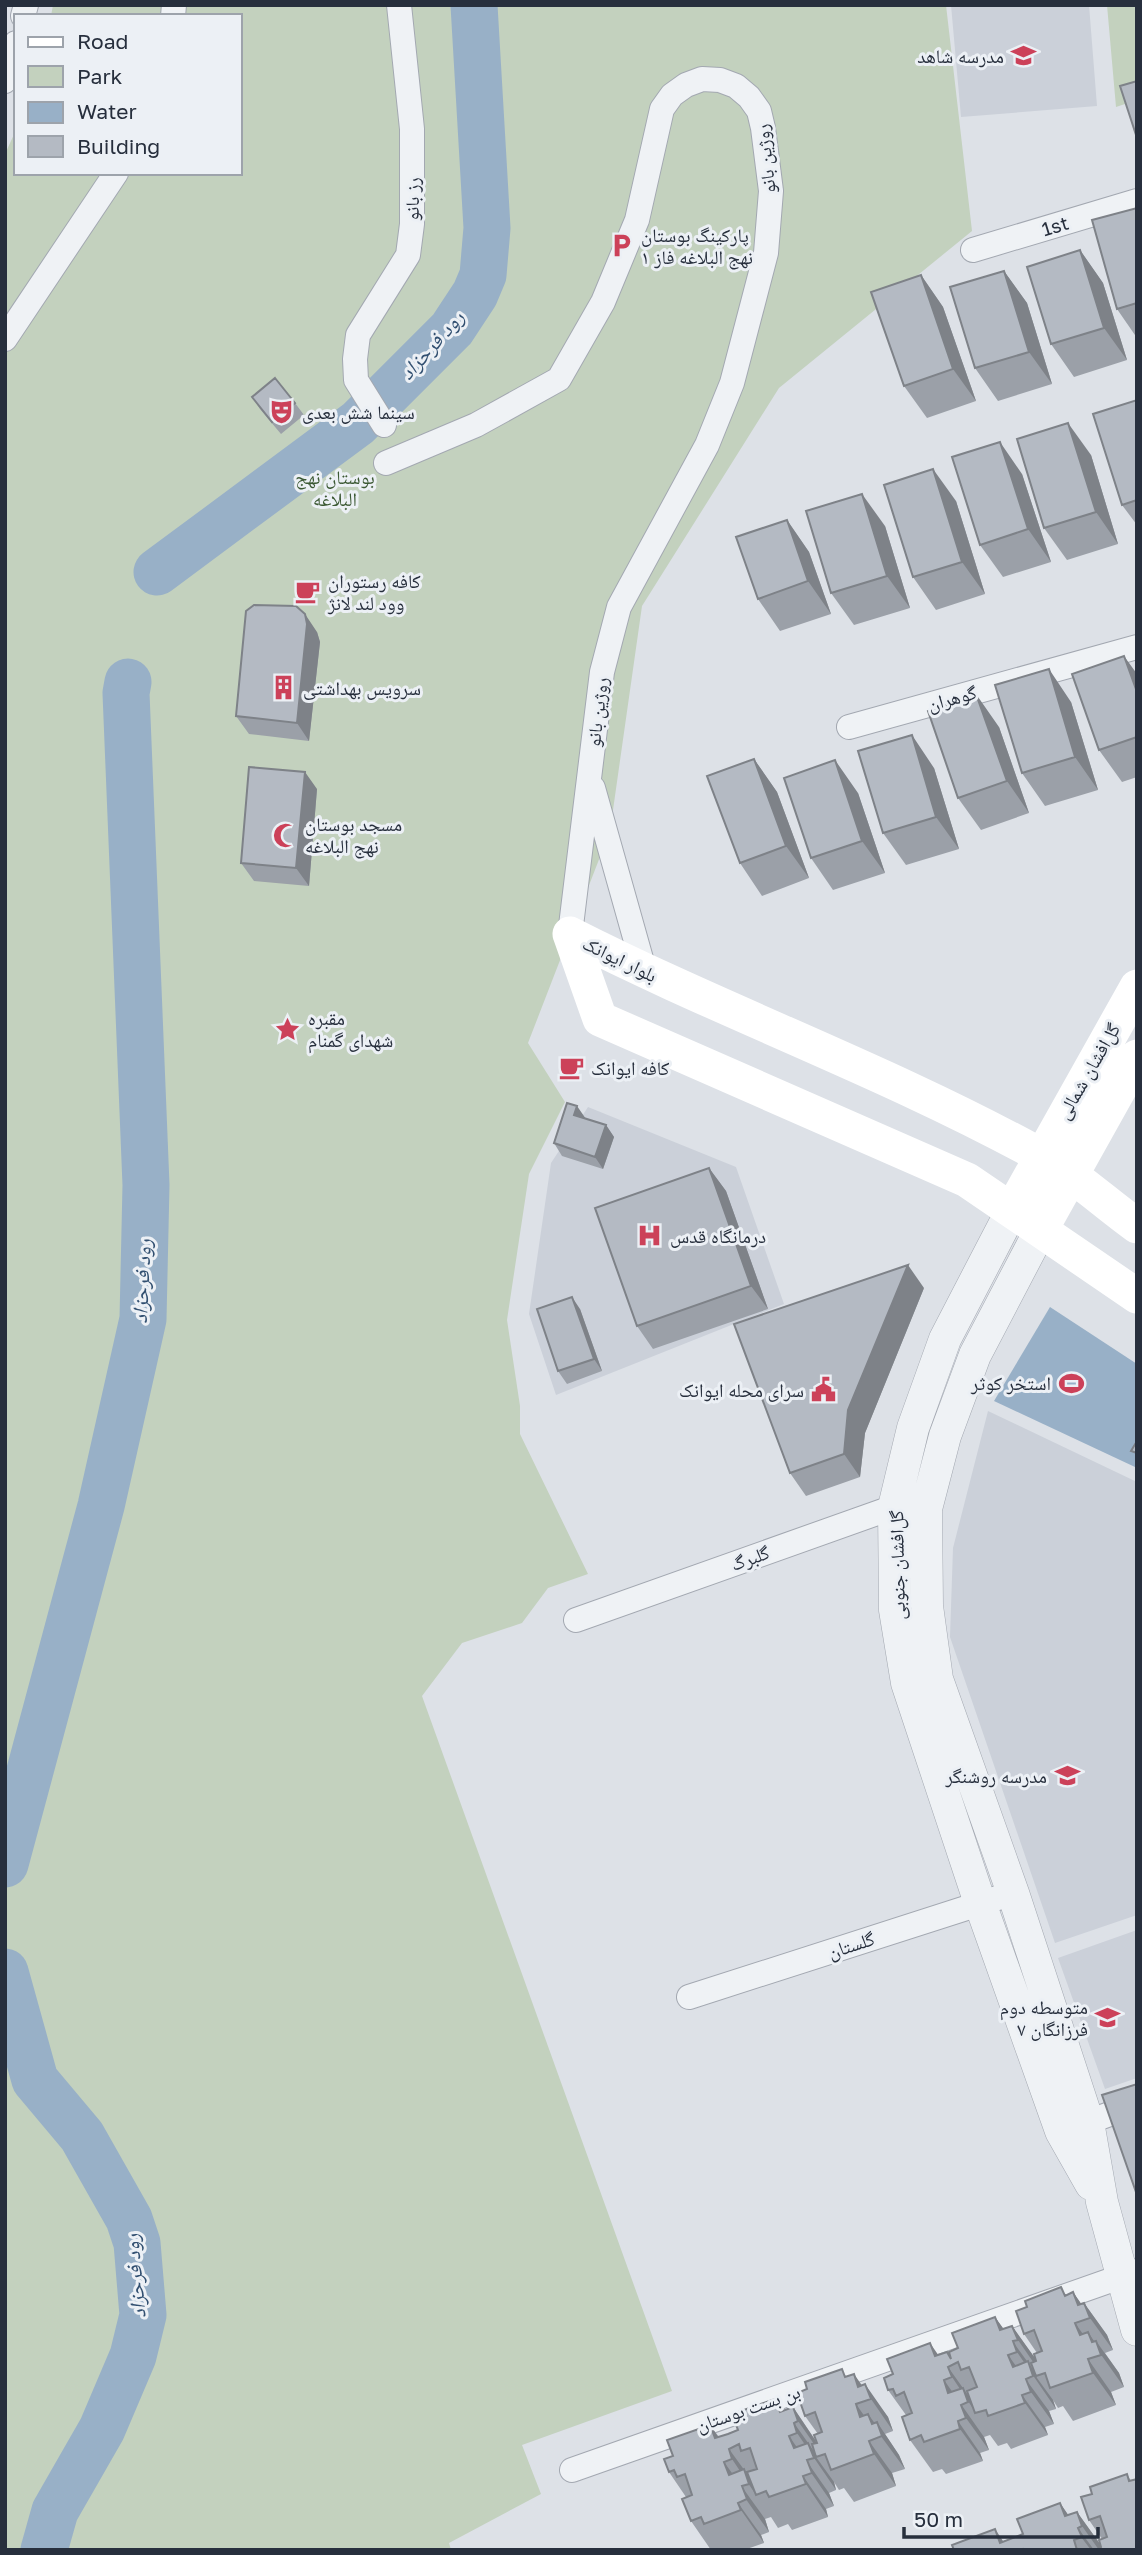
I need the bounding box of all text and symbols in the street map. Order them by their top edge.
legend [14,14,242,175]
text: Road [77,28,128,54]
school or university icon: مدرسه شاهد [1010,42,1038,70]
place label: مدرسه شاهد [917,44,1004,68]
text: Park [77,63,123,89]
text: Water [77,98,137,124]
street label: روژین بانو [749,123,781,195]
text: Building [77,133,160,159]
street label: رز بانو [400,177,424,221]
street label: 1st [1039,211,1071,240]
place label: پارکینگ بوستان نهج البلاغه فاز ۱ [641,223,753,270]
parking icon: پارکینگ بوستان نهج البلاغه فاز ۱ [607,232,635,260]
water label: رود فرحزاد [393,304,469,385]
theatre icon: سینما شش بعدی [268,398,296,426]
place label: سینما شش بعدی [302,400,415,424]
park label: بوستان نهج البلاغه [295,465,375,511]
place label: کافه رستوران وود لند لانژ [327,569,421,615]
cafe icon: کافه رستوران وود لند لانژ [294,578,322,606]
building icon: سرویس بهداشتی [269,674,297,702]
place label: سرویس بهداشتی [303,676,421,700]
street label: روژین بانو [581,676,613,748]
street label: گوهران [925,680,979,716]
place label: مسجد بوستان نهج البلاغه [305,812,402,859]
mosque icon: مسجد بوستان نهج البلاغه [271,821,299,849]
street label: بلوار ایوانک [579,931,661,987]
place label: مقبره شهدای گمنام [308,1006,393,1054]
place icon: مقبره شهدای گمنام [274,1015,302,1043]
street label: گل‌افشان شمالی [1051,1019,1125,1123]
cafe icon: کافه ایوانک [557,1054,585,1082]
place label: کافه ایوانک [591,1056,670,1080]
hospital icon: درمانگاه قدس [636,1222,664,1250]
place label: درمانگاه قدس [670,1224,766,1248]
water label: رود فرحزاد [126,1238,156,1324]
sports icon: استخر کوثر [1057,1369,1085,1397]
place label: استخر کوثر [970,1371,1051,1395]
public building icon: سرای محله ایوانک [810,1376,838,1404]
place label: سرای محله ایوانک [679,1378,804,1402]
street label: گل‌افشان جنوبی [884,1510,910,1620]
street label: گلبرگ [727,1540,773,1576]
school or university icon: مدرسه روشنگر [1053,1762,1081,1790]
place label: مدرسه روشنگر [944,1764,1047,1788]
street label: گلستان [825,1926,878,1964]
place label: متوسطه دوم فرزانگان ۷ [1000,1995,1088,2041]
school or university icon: متوسطه دوم فرزانگان ۷ [1094,2004,1122,2032]
water label: رود فرحزاد [117,2233,151,2319]
street label: بن بست بوستان [693,2379,803,2437]
scale bar [904,2496,1098,2540]
text: 50 m [914,2506,963,2532]

